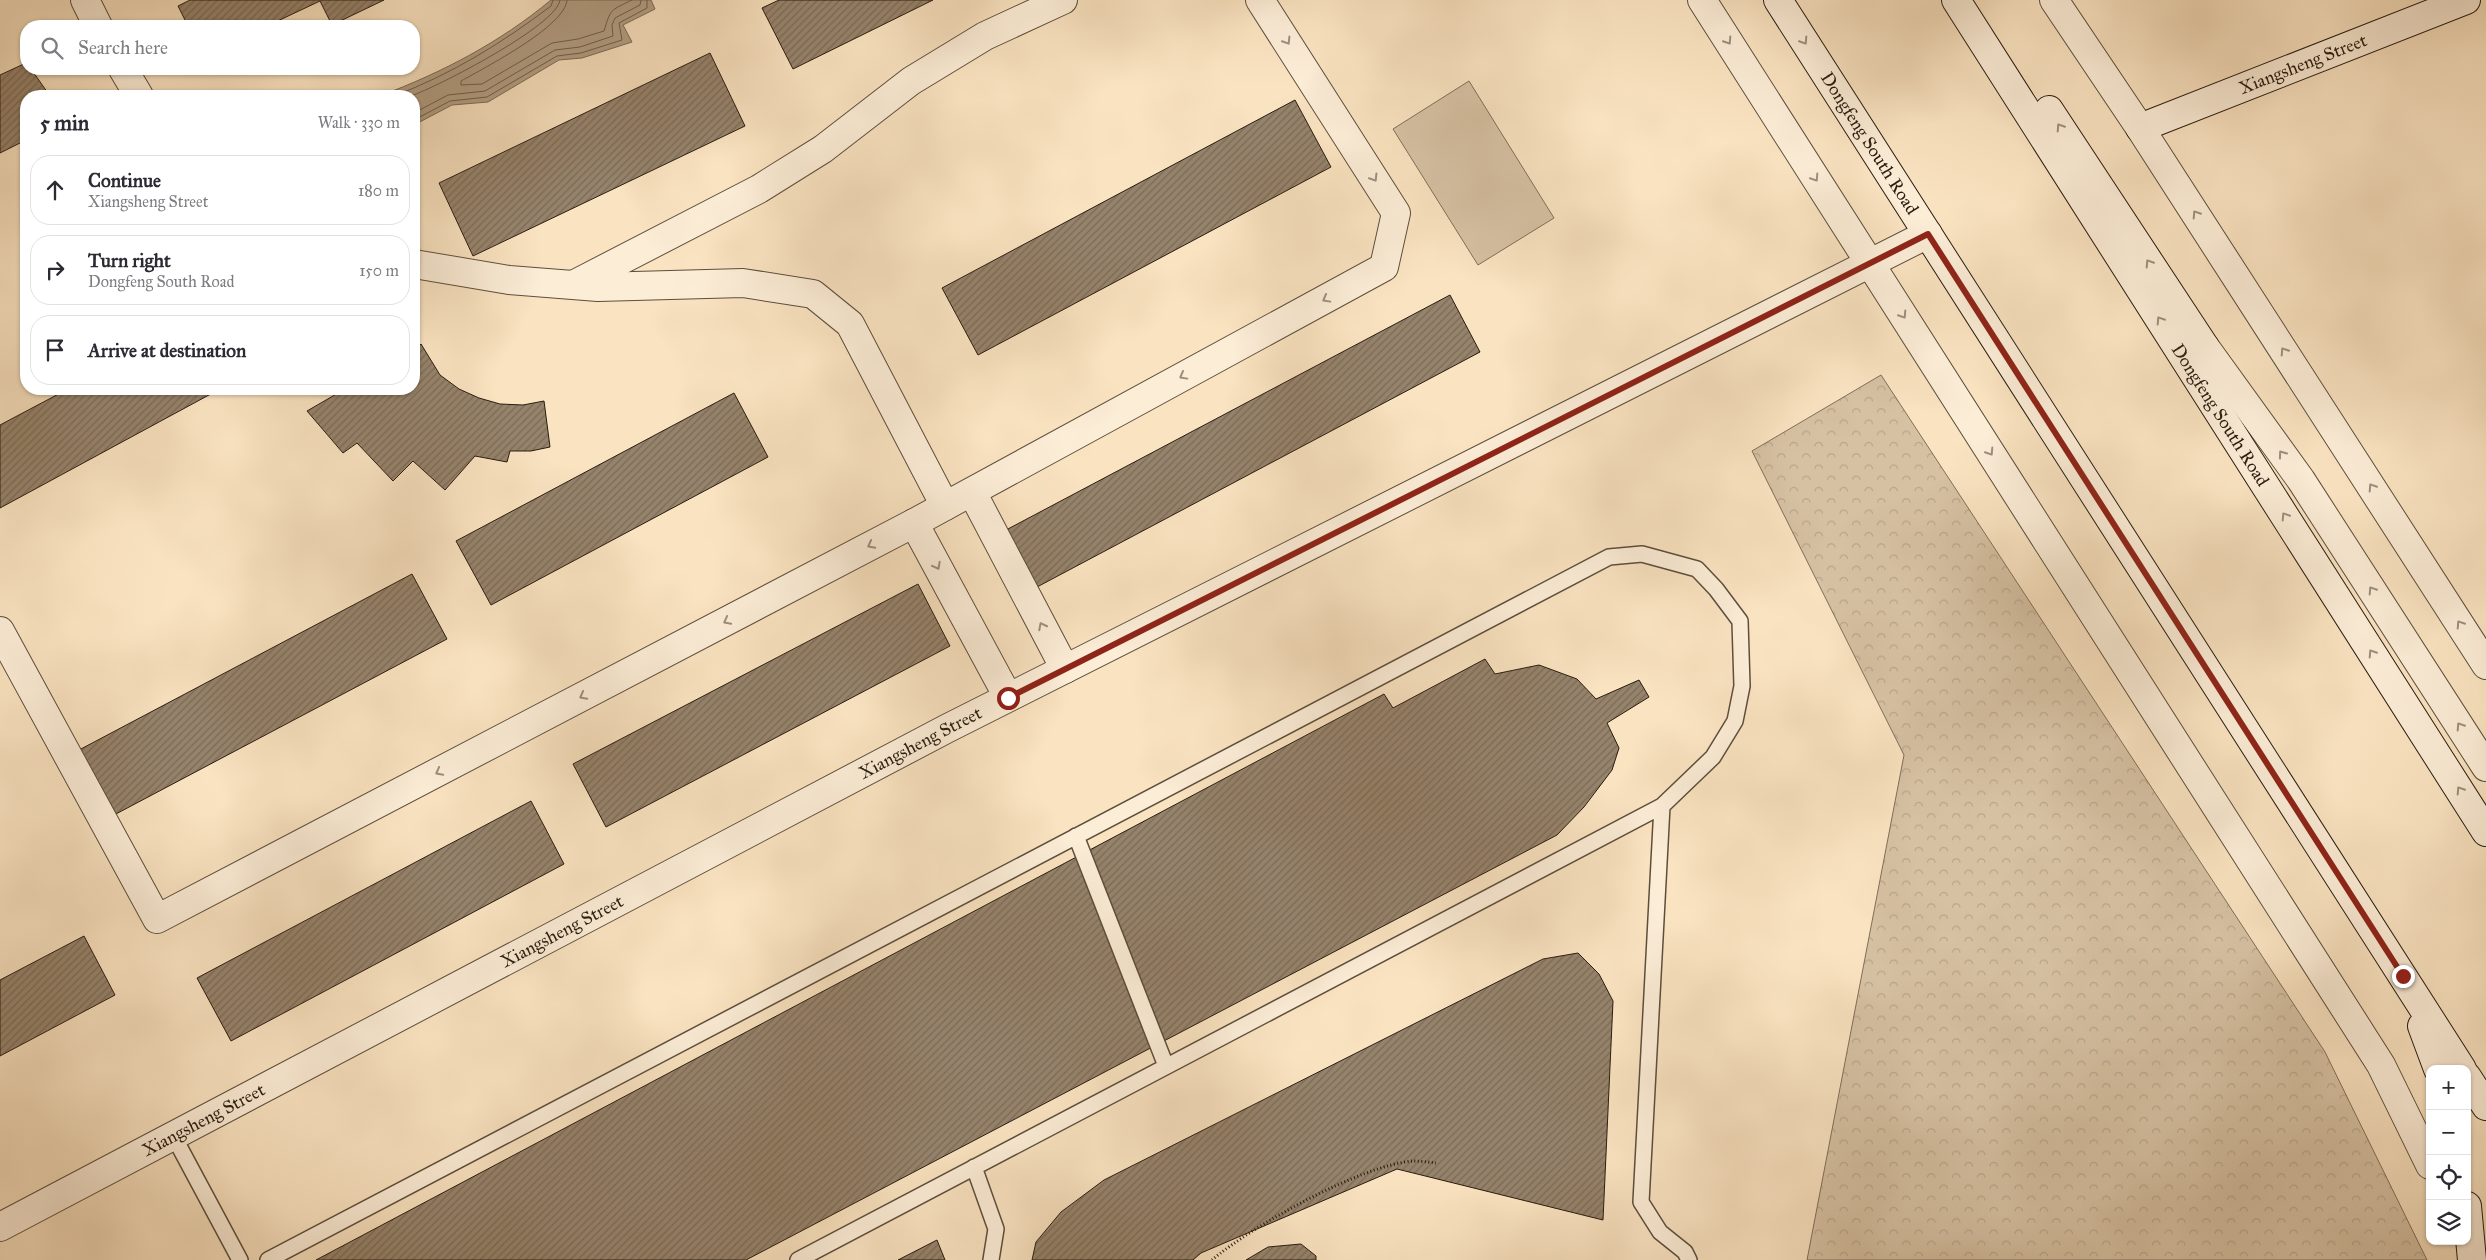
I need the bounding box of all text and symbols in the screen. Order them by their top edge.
search box [20,20,420,75]
street label: Xiangsheng Street [2236,29,2371,99]
icon: search [38,34,66,62]
one-way arrow [1722,35,1731,45]
one-way arrow [1798,35,1807,45]
text: Search here [78,36,168,59]
one-way arrow [1280,36,1290,45]
street label: Dongfeng South Road [1816,68,1923,219]
text: 5 min [40,110,89,136]
text: Walk · 330 m [318,113,400,132]
one-way arrow [2056,123,2066,132]
text: Continue [88,169,161,192]
one-way arrow [1367,173,1377,182]
one-way arrow [1809,173,1819,182]
icon: ahead [41,176,69,204]
text: 180 m [358,181,399,200]
text: Xiangsheng Street [88,192,208,211]
one-way arrow [2192,211,2202,220]
text: Turn right [88,249,171,272]
icon: right [41,256,69,284]
one-way arrow [2146,259,2155,268]
text: 150 m [359,261,399,280]
text: Dongfeng South Road [88,272,234,291]
one-way arrow [1322,292,1331,302]
one-way arrow [1897,309,1906,319]
one-way arrow [2157,317,2167,326]
icon: arrive [41,336,69,364]
text: Arrive at destination [88,339,246,362]
street label: Dongfeng South Road [2167,340,2274,490]
one-way arrow [2280,347,2290,356]
one-way arrow [1179,370,1188,380]
one-way arrow [1984,447,1994,456]
one-way arrow [2279,450,2288,460]
one-way arrow [2368,484,2378,493]
one-way arrow [2282,513,2291,522]
one-way arrow [867,539,876,549]
one-way arrow [931,561,941,570]
one-way arrow [2368,586,2378,595]
one-way arrow [723,615,732,625]
one-way arrow [2456,620,2466,629]
one-way arrow [1038,622,1048,631]
one-way arrow [2369,650,2379,659]
route start [997,687,1020,710]
one-way arrow [579,690,588,700]
street label: Xiangsheng Street [855,701,986,784]
one-way arrow [2456,723,2466,732]
one-way arrow [435,766,444,776]
one-way arrow [2457,787,2466,796]
street label: Xiangsheng Street [497,890,628,973]
route end [2392,965,2415,988]
map controls [2426,1065,2471,1245]
button: + [2426,1065,2471,1110]
street label: Xiangsheng Street [138,1078,269,1161]
button: − [2426,1110,2471,1155]
button: locate [2426,1155,2471,1200]
button: layers [2426,1200,2471,1245]

